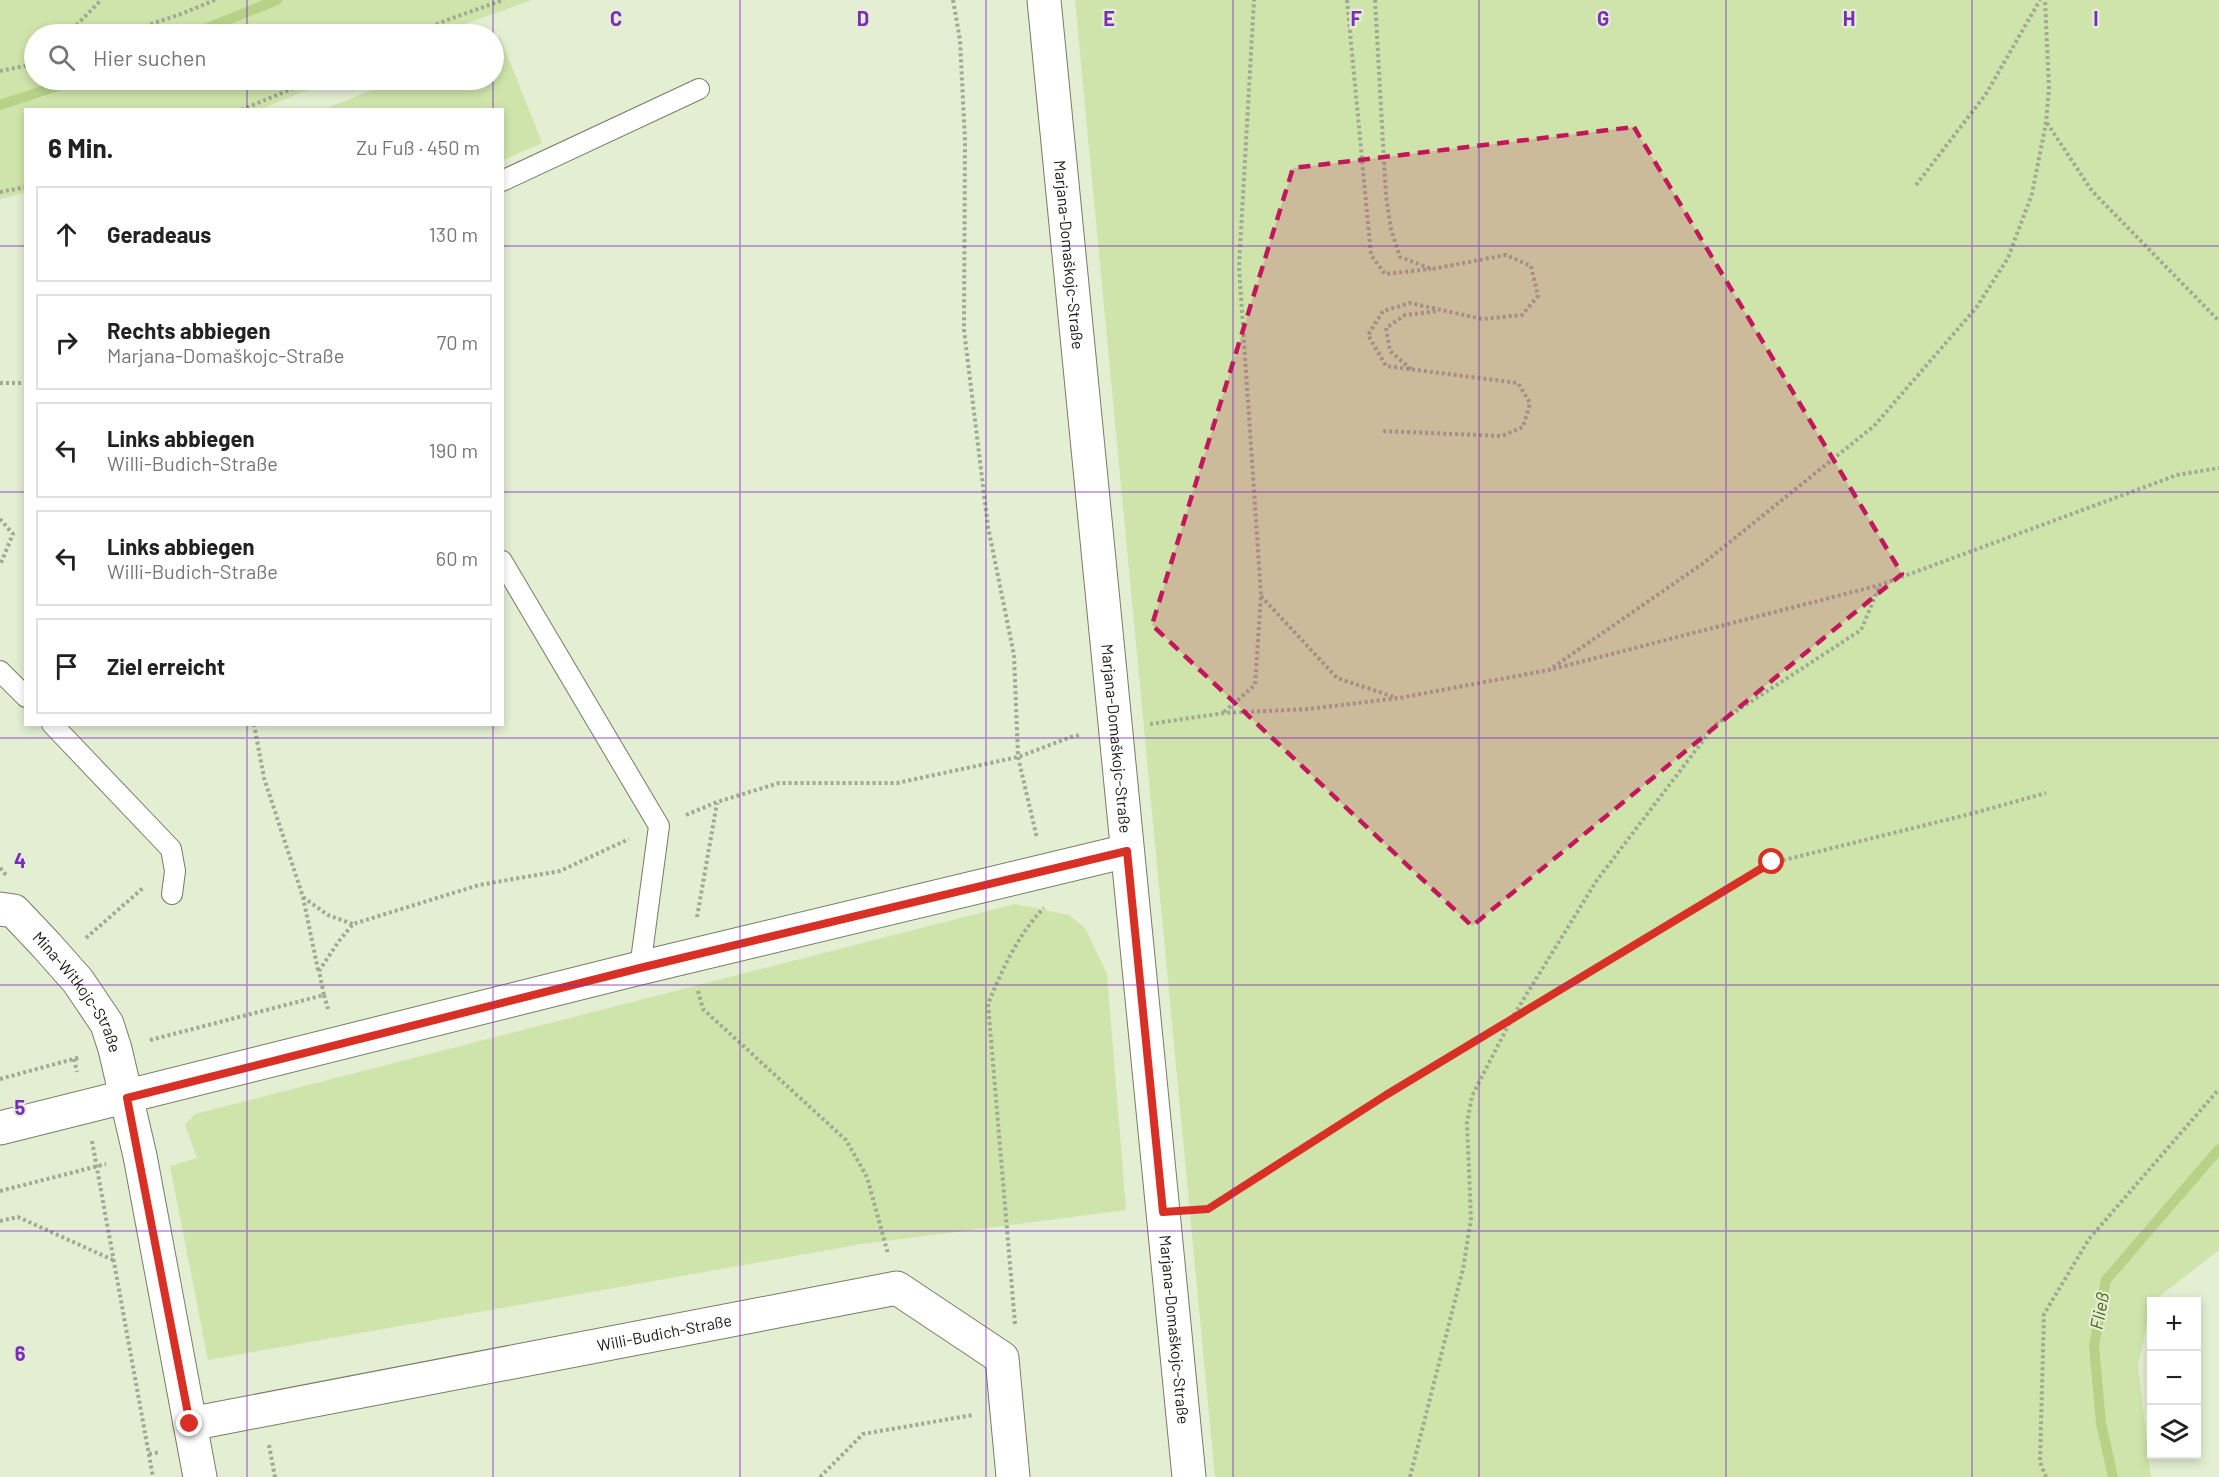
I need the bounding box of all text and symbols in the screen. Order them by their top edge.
text: C [610,6,622,30]
text: D [857,6,869,30]
text: E [1103,6,1115,30]
text: F [1350,6,1362,30]
text: G [1597,6,1609,30]
text: H [1843,6,1855,30]
text: I [2093,6,2099,30]
search box [24,24,504,90]
icon: search [45,41,78,74]
text: Hier suchen [93,44,206,70]
text: 6 Min. [48,132,113,163]
text: Zu Fuß · 450 m [356,135,480,159]
street label: Marjana-Domaškojc-Straße [1051,159,1088,350]
icon: ahead [50,218,83,251]
text: Geradeaus [107,221,211,247]
text: 130 m [429,222,478,246]
text: Rechts abbiegen [107,317,270,343]
icon: right [50,326,83,359]
text: 70 m [437,330,478,354]
text: Marjana-Domaškojc-Straße [107,343,344,367]
text: Links abbiegen [107,425,255,451]
icon: left [50,434,83,467]
text: 190 m [429,438,478,462]
text: Willi-Budich-Straße [107,451,278,475]
text: Links abbiegen [107,533,255,559]
icon: left [50,542,83,575]
text: 60 m [436,546,478,570]
text: Willi-Budich-Straße [107,559,278,583]
street label: Marjana-Domaškojc-Straße [1098,643,1136,834]
icon: arrive [50,650,83,683]
text: Ziel erreicht [107,653,225,679]
text: 4 [14,848,26,872]
route start [1758,848,1784,874]
street label: Mina-Witkojc-Straße [29,927,125,1055]
text: 5 [15,1095,26,1119]
street label: Marjana-Domaškojc-Straße [1156,1234,1194,1425]
water label: Fließ [2085,1290,2113,1331]
map controls [2147,1297,2201,1459]
button: + [2147,1297,2201,1351]
street label: Willi-Budich-Straße [595,1310,733,1355]
text: 6 [15,1341,26,1365]
button: − [2147,1351,2201,1405]
button: layers [2147,1405,2201,1459]
route end [176,1410,202,1436]

